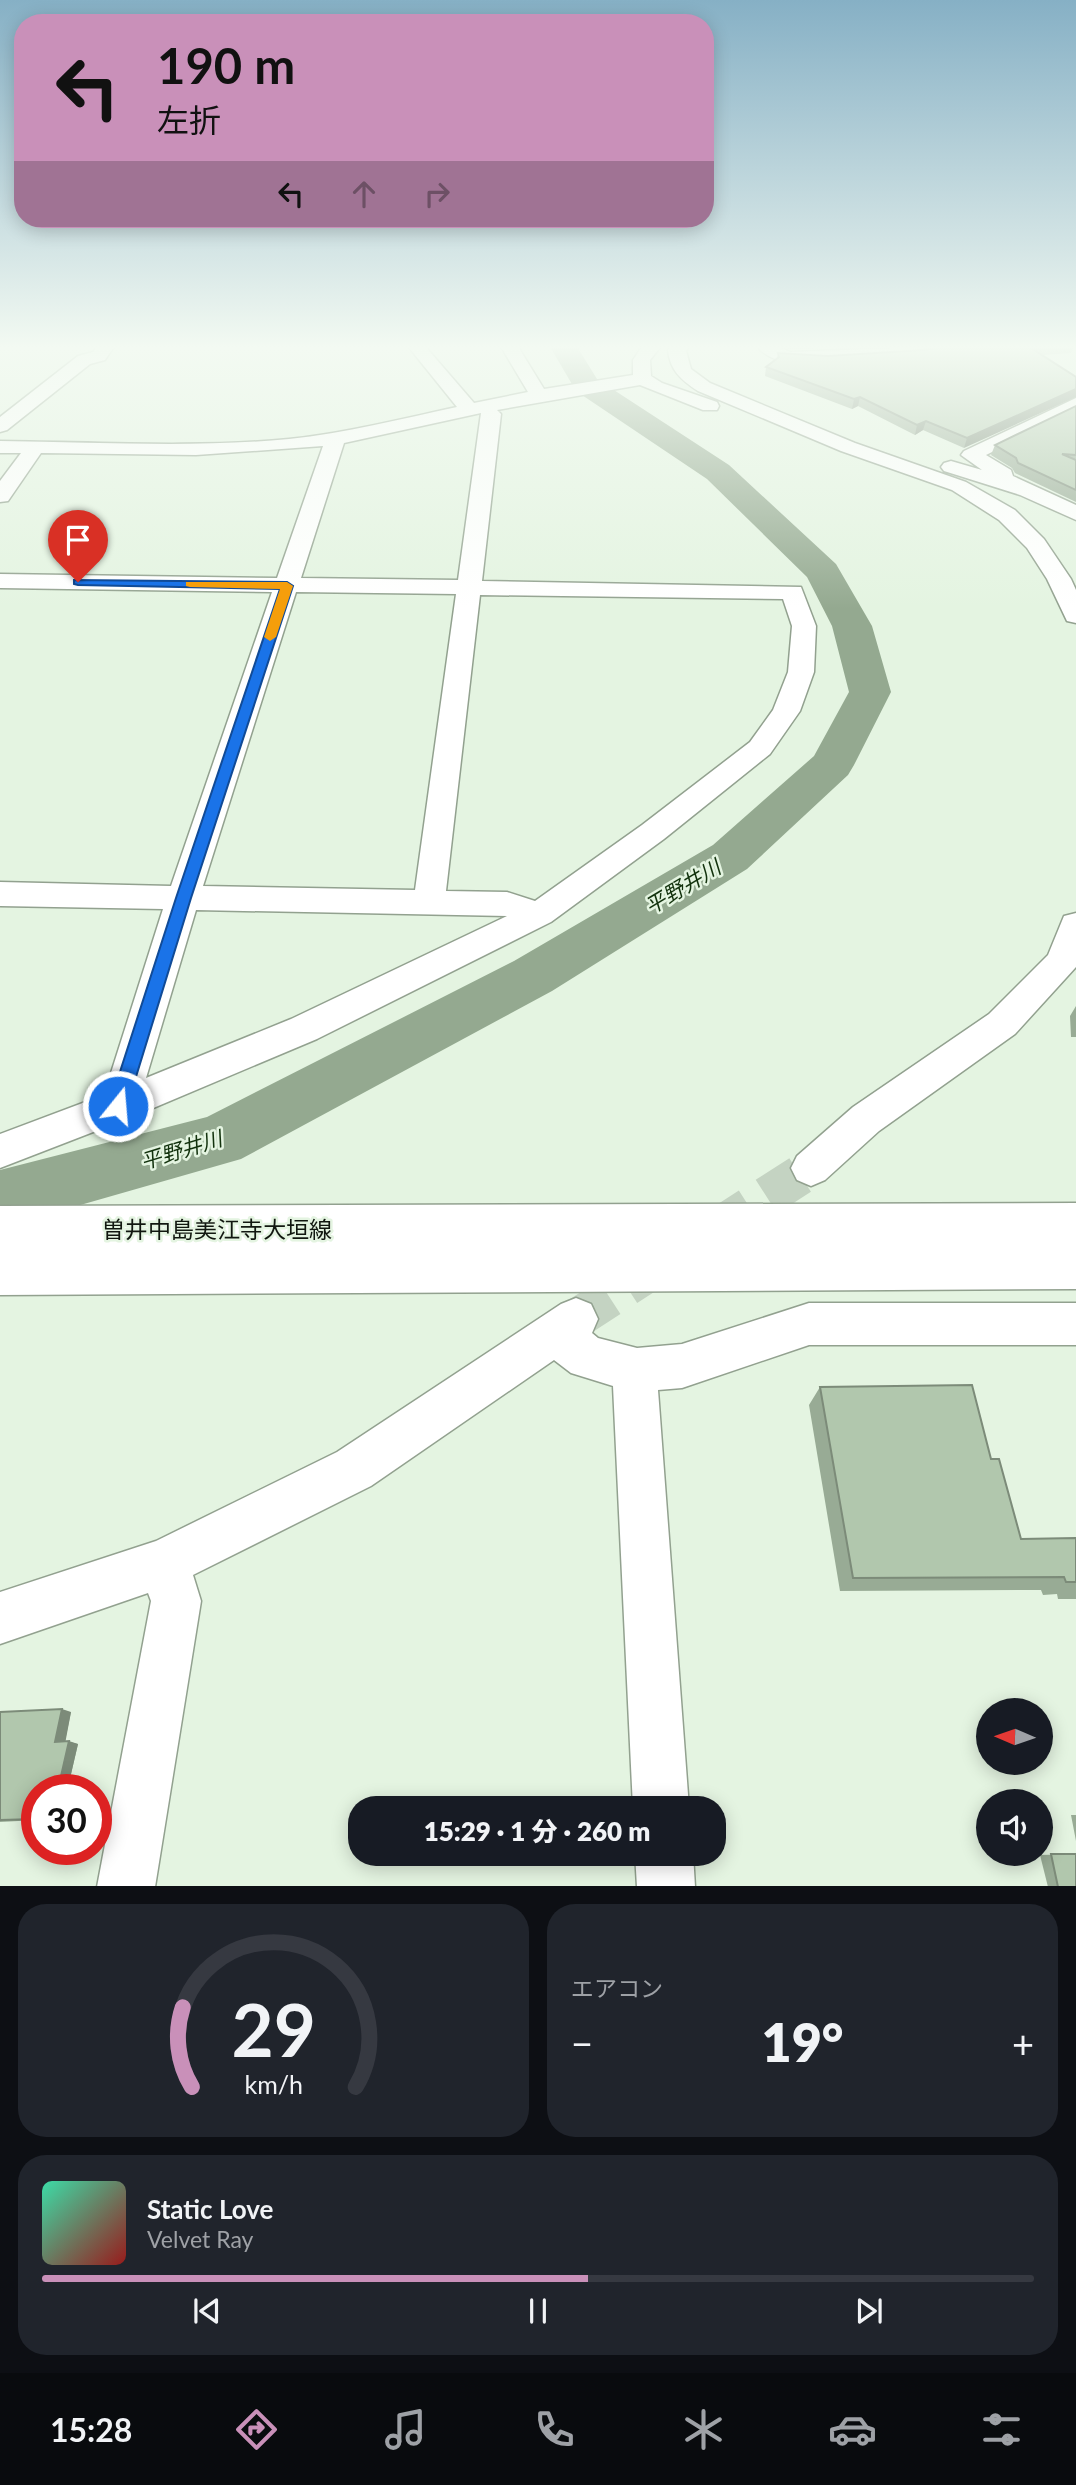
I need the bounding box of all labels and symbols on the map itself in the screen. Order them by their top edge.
pin [48,510,108,582]
water label: 平野井川 [640,853,726,918]
position arrow [81,1069,155,1143]
water label: 平野井川 [137,1124,227,1173]
street label: 曽井中島美江寺大垣線 [102,1215,332,1243]
north arrow [976,1698,1054,1774]
speed limit sign: 30 [21,1774,112,1865]

